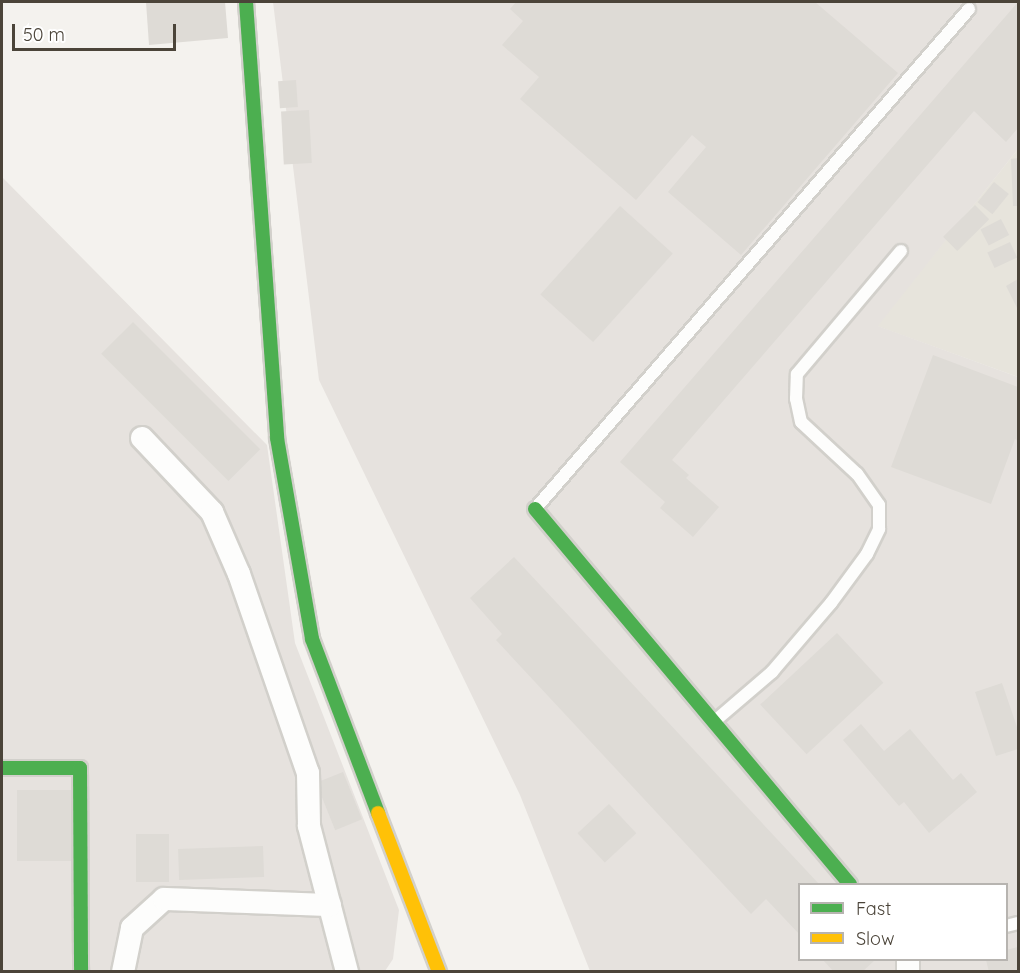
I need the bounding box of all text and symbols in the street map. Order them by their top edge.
scale bar [15,12,178,50]
text: 50 m [23,23,65,46]
legend [798,883,1008,961]
text: Fast [856,897,891,920]
text: Slow [856,927,894,950]

